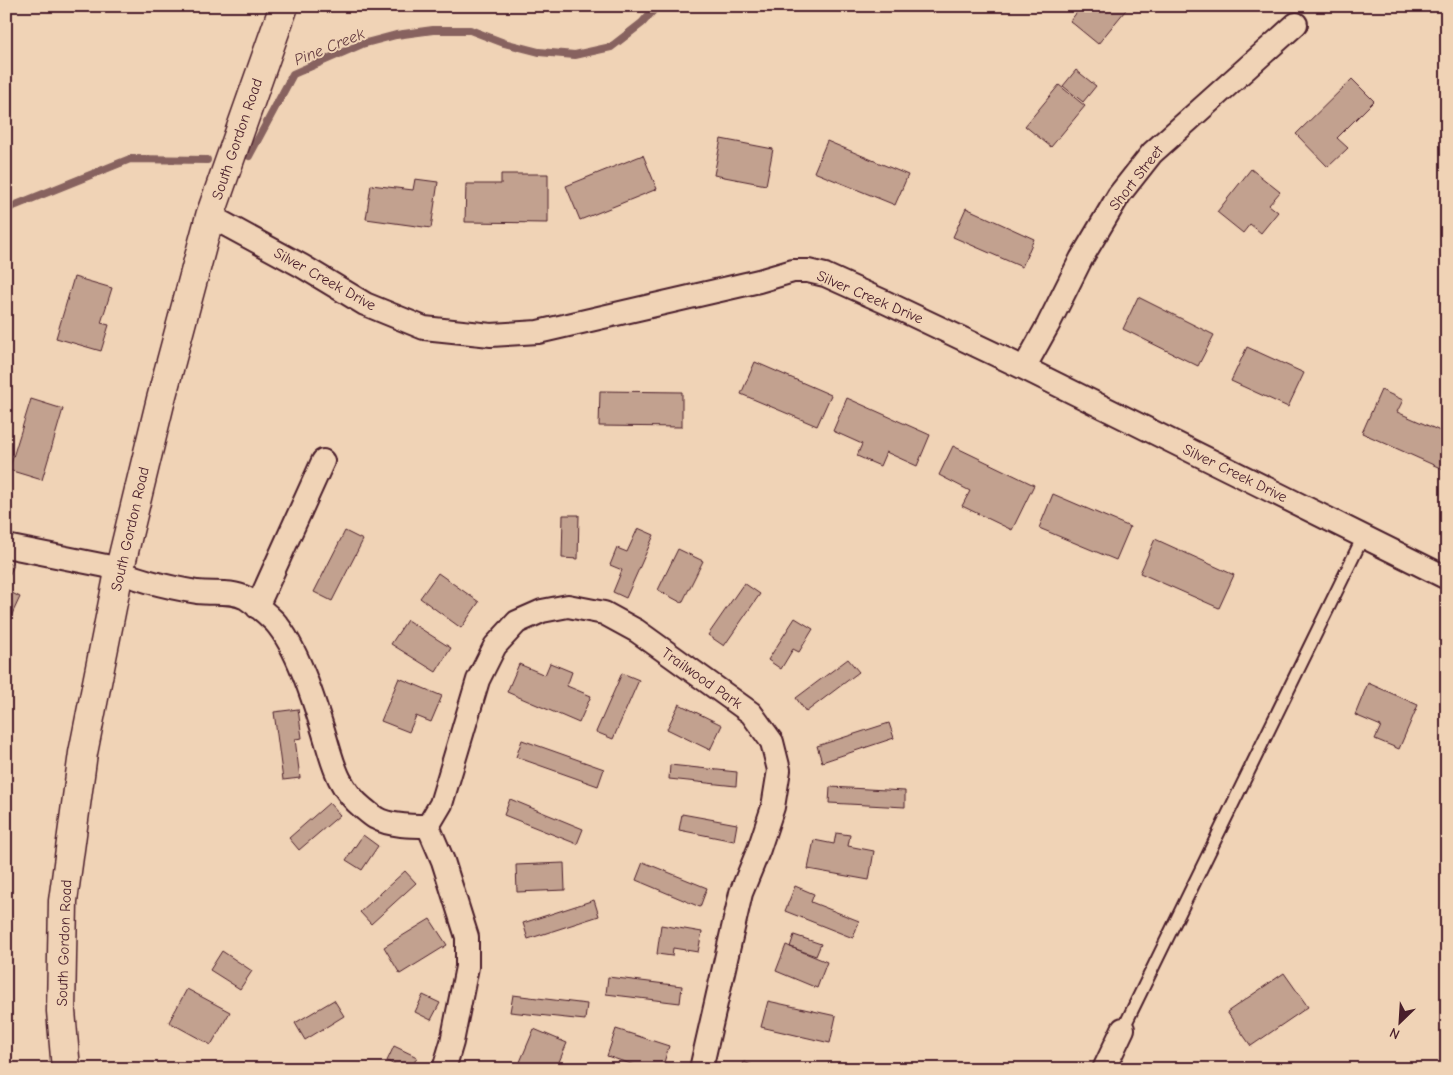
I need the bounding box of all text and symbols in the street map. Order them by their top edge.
water label: Pine Creek [292,25,367,69]
street label: South Gordon Road [208,76,266,202]
street label: Short Street [1105,142,1167,214]
street label: Silver Creek Drive [271,244,380,315]
street label: Silver Creek Drive [814,266,926,328]
street label: Silver Creek Drive [1180,440,1291,506]
street label: South Gordon Road [107,465,153,593]
street label: Trailwood Park [658,644,746,713]
street label: South Gordon Road [53,879,75,1007]
north arrow [1376,998,1426,1048]
text: N [1387,1024,1402,1043]

